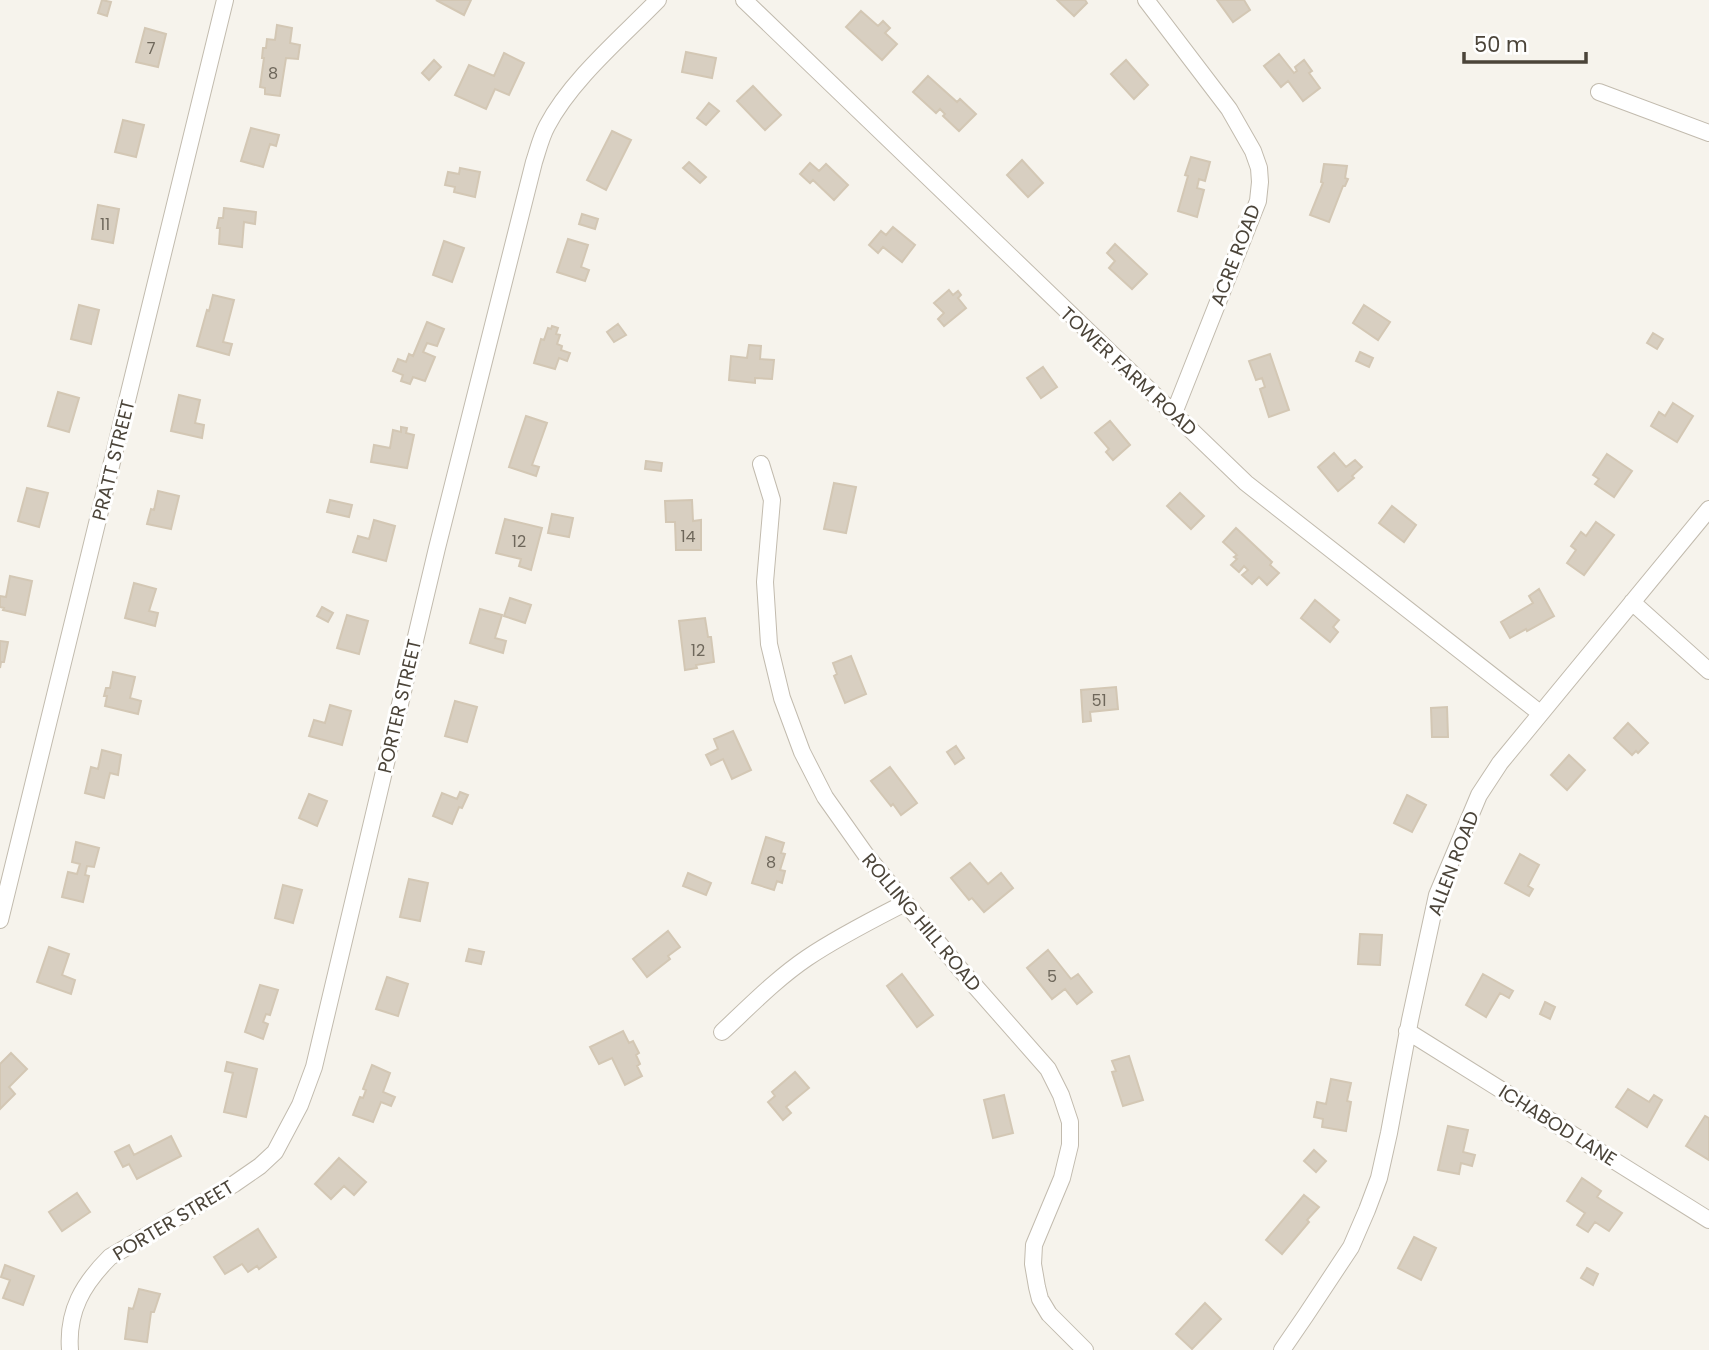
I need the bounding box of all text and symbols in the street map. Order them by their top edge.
scale bar [1464,21,1586,65]
text: 50 m [1474,30,1528,59]
house number: 7 [147,37,156,60]
house number: 8 [268,62,278,85]
street label: ACRE ROAD [1204,201,1267,310]
house number: 11 [100,213,110,236]
street label: TOWER FARM ROAD [1054,301,1203,442]
street label: PRATT STREET [85,397,142,523]
house number: 14 [680,525,696,548]
house number: 12 [512,530,526,553]
street label: PORTER STREET [371,636,428,776]
house number: 12 [691,639,705,662]
house number: 51 [1091,689,1107,712]
street label: ALLEN ROAD [1421,807,1486,919]
street label: ROLLING HILL ROAD [856,847,988,997]
house number: 8 [766,851,776,874]
house number: 5 [1047,965,1057,988]
street label: ICHABOD LANE [1494,1078,1622,1173]
street label: PORTER STREET [108,1174,239,1267]

